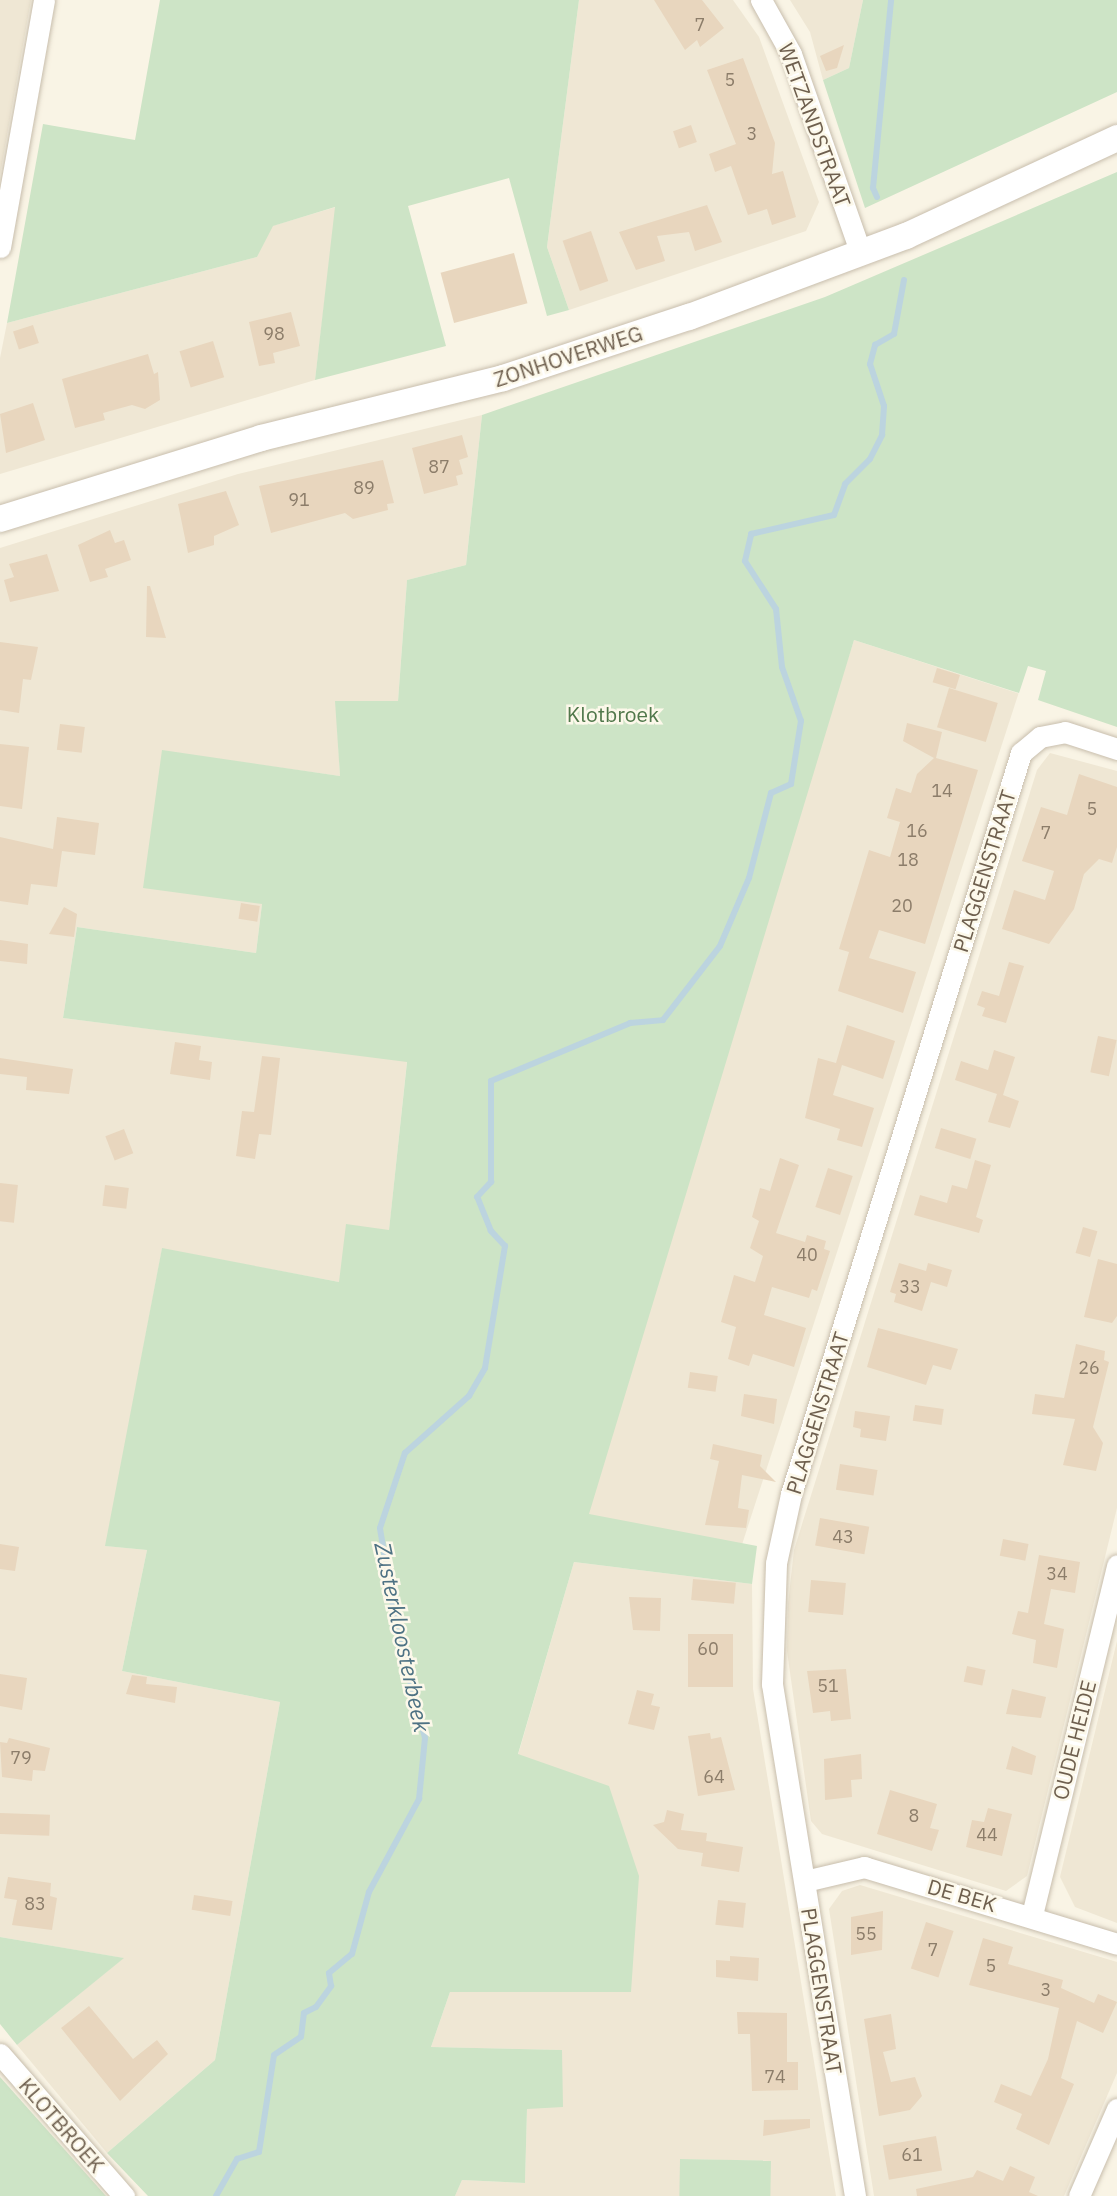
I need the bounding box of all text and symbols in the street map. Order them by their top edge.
house number: 7 [695,14,705,36]
street label: WETZANDSTRAAT [774,39,856,211]
house number: 5 [725,69,735,91]
house number: 3 [747,123,757,145]
street label: ZONHOVERWEG [490,320,646,392]
house number: 98 [263,323,285,345]
house number: 87 [428,456,450,478]
house number: 89 [353,477,375,499]
house number: 91 [288,489,310,511]
park label: Klotbroek [567,701,659,727]
house number: 14 [931,780,953,802]
street label: PLAGGENSTRAAT [947,787,1021,955]
house number: 5 [1087,798,1097,820]
house number: 16 [906,820,928,842]
house number: 7 [1041,822,1051,844]
house number: 18 [897,849,919,871]
house number: 20 [891,895,913,917]
house number: 40 [796,1244,818,1266]
house number: 33 [899,1276,921,1298]
street label: PLAGGENSTRAAT [780,1329,854,1497]
house number: 26 [1078,1357,1100,1379]
house number: 43 [832,1526,854,1548]
water label: Zusterkloosterbeek [369,1540,437,1734]
house number: 34 [1046,1563,1068,1585]
house number: 60 [697,1638,719,1660]
house number: 51 [817,1675,839,1697]
street label: OUDE HEIDE [1047,1678,1101,1802]
house number: 79 [10,1747,32,1769]
house number: 64 [703,1766,725,1788]
house number: 8 [909,1805,919,1827]
house number: 44 [976,1824,998,1846]
street label: DE BEK [925,1873,999,1917]
house number: 83 [24,1893,46,1915]
street label: PLAGGENSTRAAT [796,1906,848,2076]
house number: 55 [855,1923,877,1945]
house number: 7 [928,1939,938,1961]
house number: 5 [986,1955,996,1977]
house number: 3 [1041,1979,1051,2001]
house number: 74 [764,2066,786,2088]
street label: KLOTBROEK [14,2073,110,2177]
house number: 61 [901,2144,923,2166]

